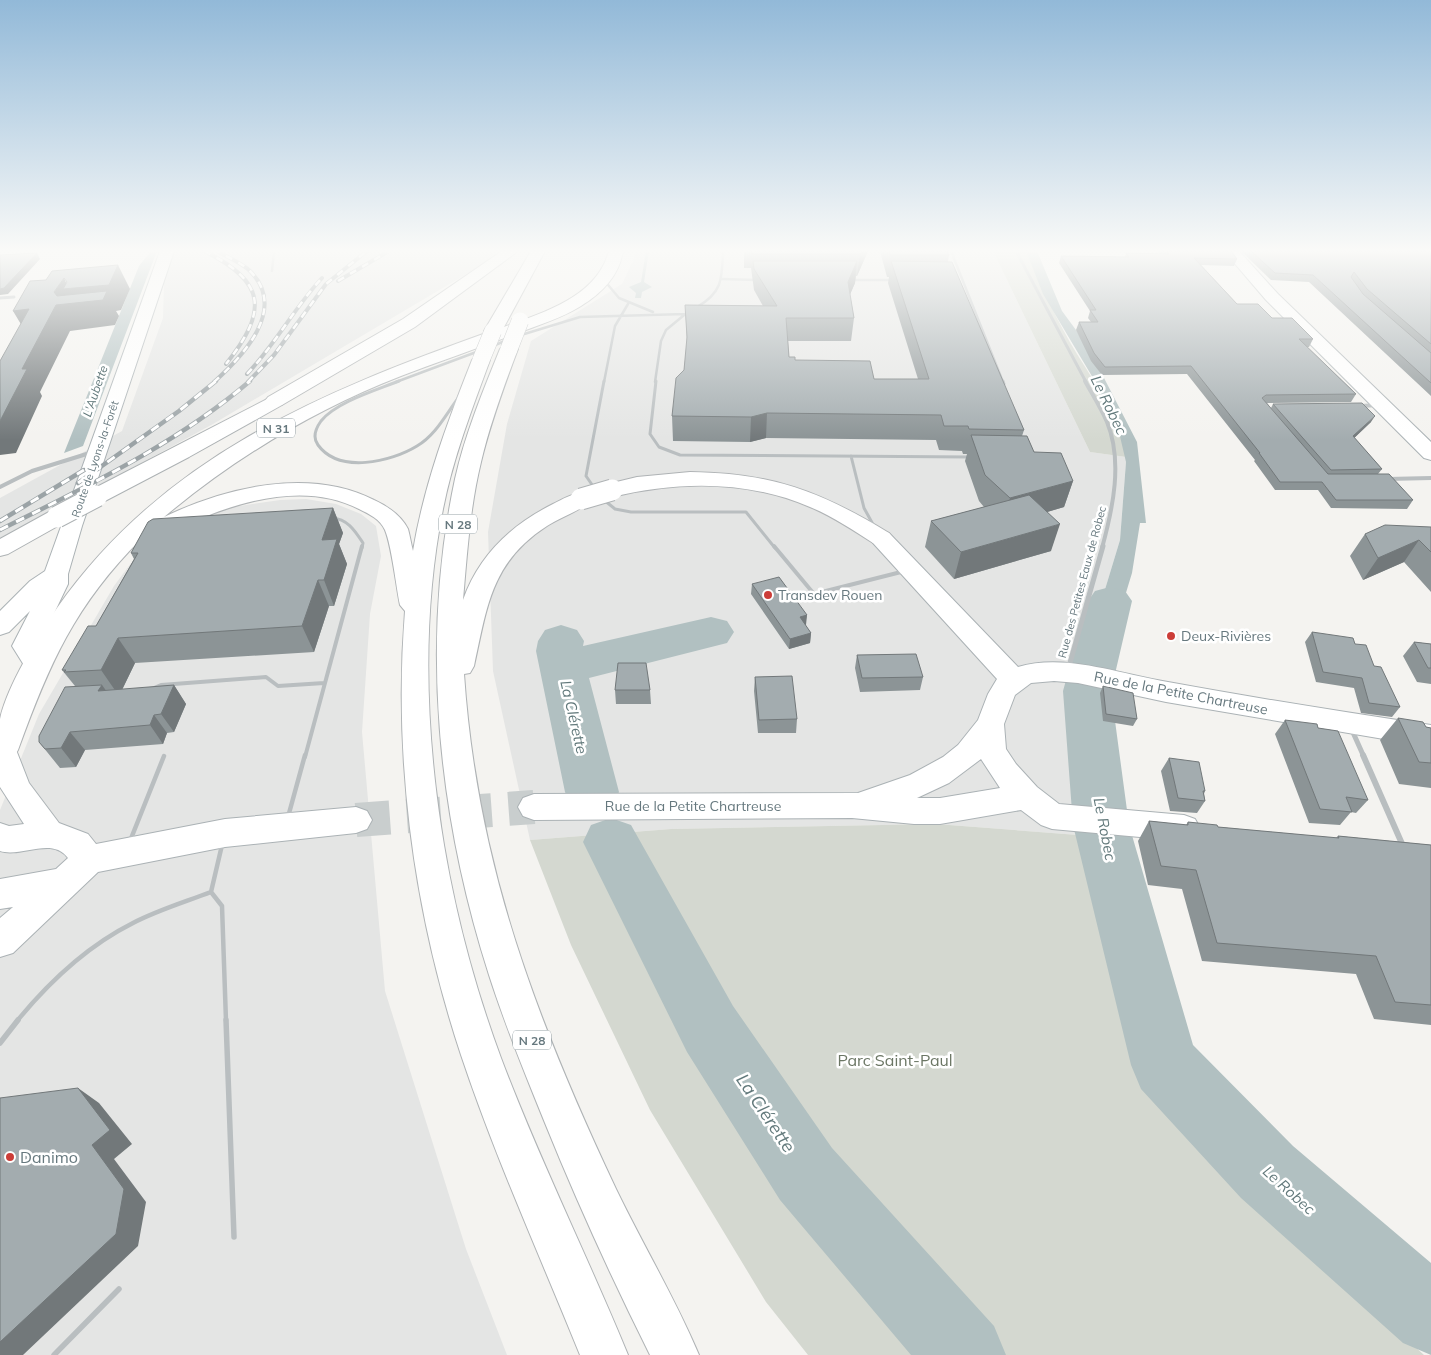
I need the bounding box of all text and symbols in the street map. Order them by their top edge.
water label: L'Aubette [79,363,111,419]
water label: Le Robec [1087,372,1132,438]
street label: Route de Lyons-la-Forêt [68,399,122,519]
road number: N 31 [257,418,295,438]
street label: Rue des Petites Eaux de Robec [1055,504,1109,659]
road number: N 28 [439,514,477,534]
place label: Transdev Rouen [778,586,882,604]
marker: Transdev Rouen [762,589,774,601]
place label: Deux-Rivières [1181,627,1271,645]
marker: Deux-Rivières [1165,630,1177,642]
street label: Rue de la Petite Chartreuse [1093,667,1269,719]
water label: La Clérette [556,678,592,756]
water label: Le Robec [1090,796,1120,863]
street label: Rue de la Petite Chartreuse [605,797,781,815]
road number: N 28 [513,1030,551,1050]
park label: Parc Saint-Paul [837,1050,953,1070]
water label: La Clérette [731,1069,801,1157]
place label: Danimo [20,1147,78,1167]
marker: Danimo [4,1151,16,1163]
water label: Le Robec [1259,1162,1319,1219]

